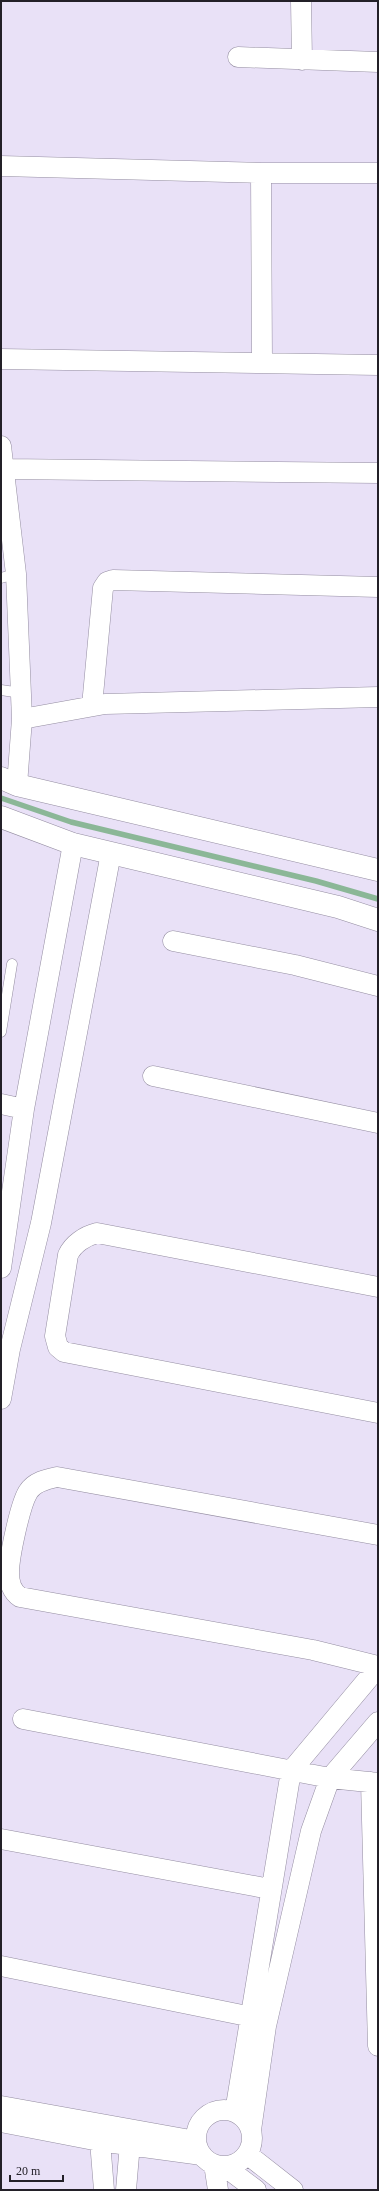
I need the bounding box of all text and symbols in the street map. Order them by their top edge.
scale bar [10,2157,63,2183]
text: 20 m [16,2164,41,2178]

